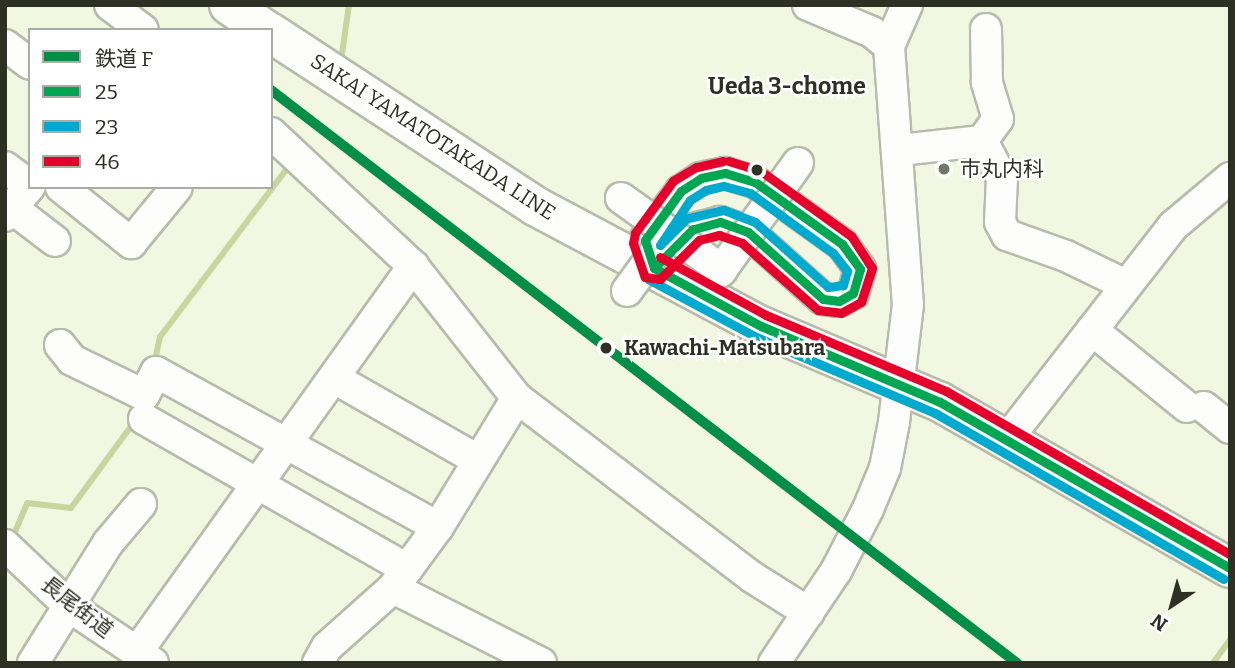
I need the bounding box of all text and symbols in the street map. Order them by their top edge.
legend [28,28,273,189]
text: 鉄道 F [95,46,153,72]
street label: SAKAI YAMATOTAKADA LINE [306,48,560,226]
district label: Ueda 3-chome [708,72,866,100]
text: 25 [95,79,118,105]
text: 23 [95,114,118,140]
text: 46 [95,149,120,175]
place label: 市丸内科 [960,156,1044,182]
marker: 市丸内科 [934,159,954,179]
unlabelled marker [750,163,764,177]
place label: Kawachi-Matsubara [624,335,825,361]
marker: Kawachi-Matsubara [595,337,617,359]
north arrow [1137,570,1207,640]
street label: 長尾街道 [36,571,118,643]
text: N [1147,609,1172,636]

